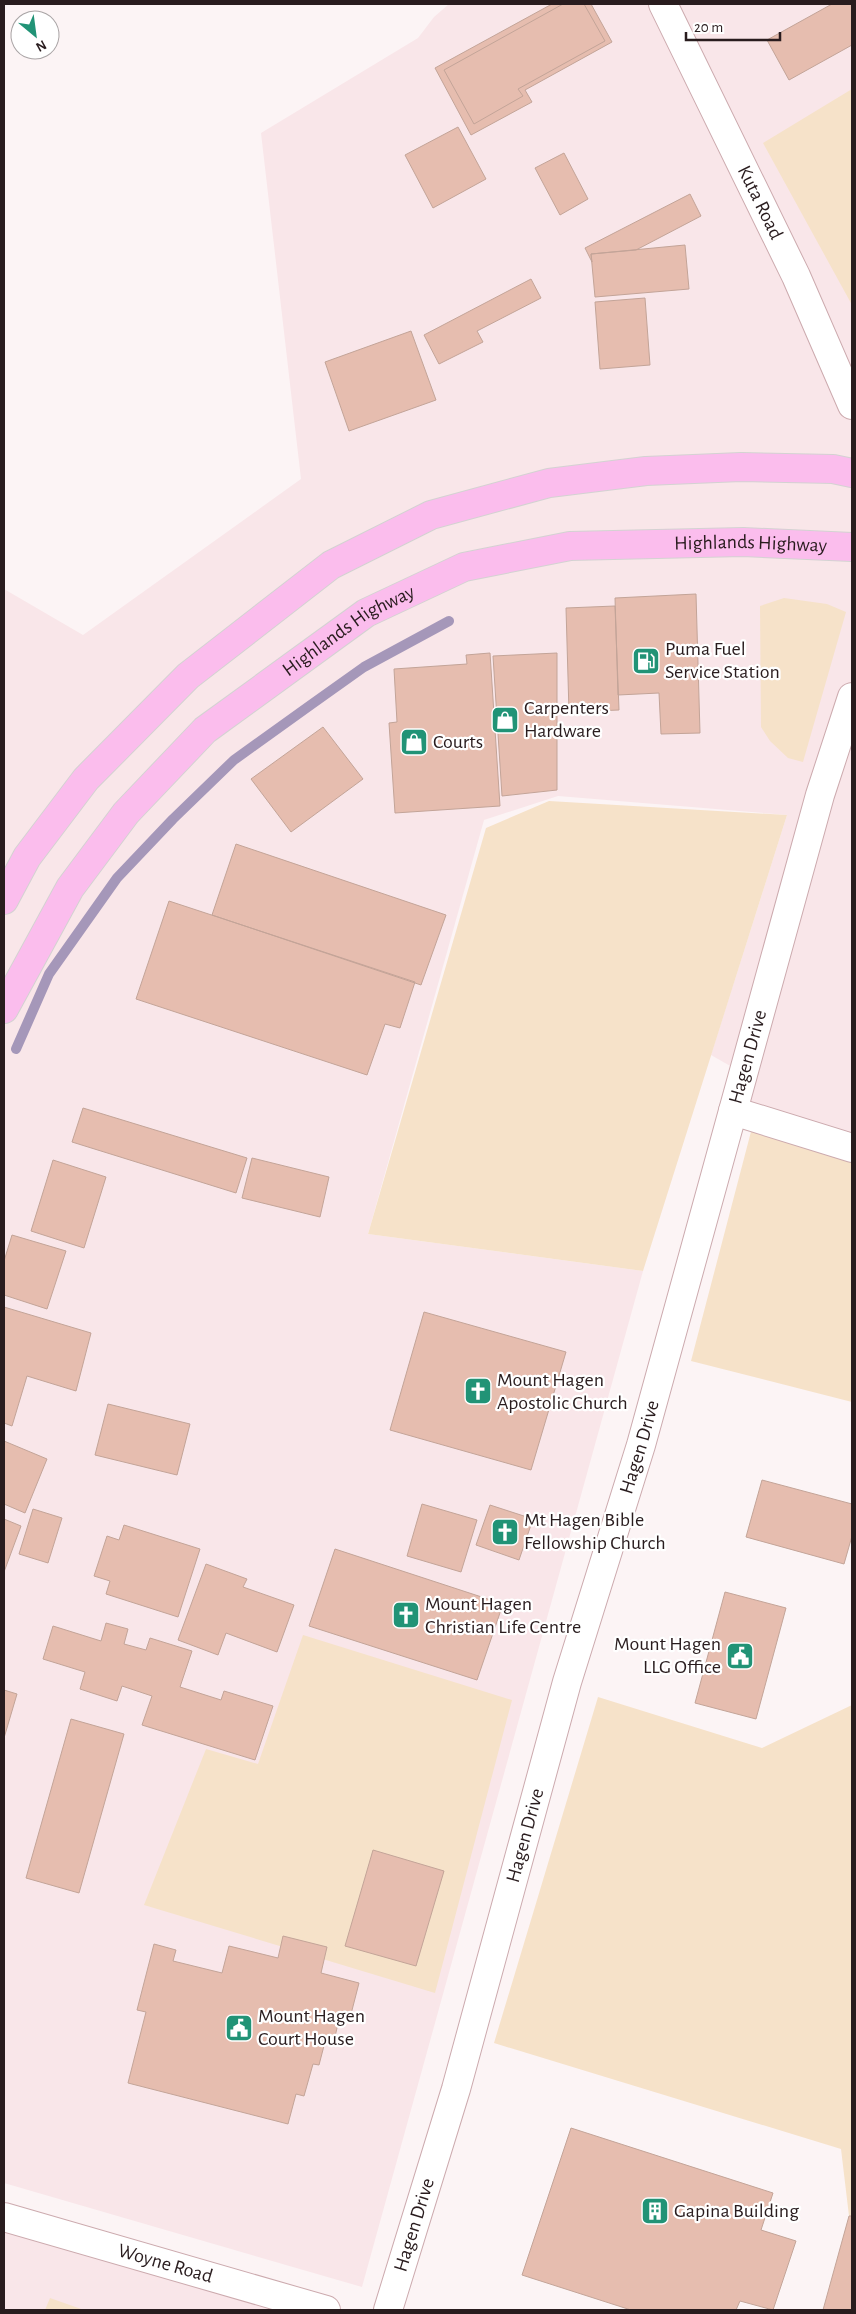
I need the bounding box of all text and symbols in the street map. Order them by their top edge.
north arrow [10,10,60,60]
scale bar [686,10,780,42]
text: 20 m [694,20,723,35]
text: N [33,37,48,54]
street label: Kuta Road [734,162,787,243]
street label: Highlands Highway [674,532,828,556]
street label: Highlands Highway [279,581,418,680]
place label: Puma Fuel Service Station [665,639,780,682]
fuel station icon: Puma Fuel Service Station [631,646,661,676]
place label: Carpenters Hardware [524,698,609,741]
shop icon: Carpenters Hardware [490,705,520,735]
shop icon: Courts [399,727,429,757]
place label: Courts [433,732,483,752]
street label: Hagen Drive [725,1008,770,1106]
place label: Mount Hagen Apostolic Church [497,1370,628,1413]
church icon: Mount Hagen Apostolic Church [463,1376,493,1406]
street label: Hagen Drive [616,1398,663,1496]
place label: Mt Hagen Bible Fellowship Church [524,1510,666,1553]
church icon: Mt Hagen Bible Fellowship Church [490,1517,520,1547]
place label: Mount Hagen Christian Life Centre [425,1594,581,1637]
church icon: Mount Hagen Christian Life Centre [391,1600,421,1630]
place label: Mount Hagen LLG Office [614,1634,721,1677]
public building icon: Mount Hagen LLG Office [725,1641,755,1671]
street label: Hagen Drive [503,1786,548,1885]
place label: Mount Hagen Court House [258,2006,365,2049]
public building icon: Mount Hagen Court House [224,2013,254,2043]
street label: Hagen Drive [390,2176,438,2274]
building icon: Gapina Building [640,2196,670,2226]
place label: Gapina Building [674,2201,799,2221]
street label: Woyne Road [116,2240,215,2287]

